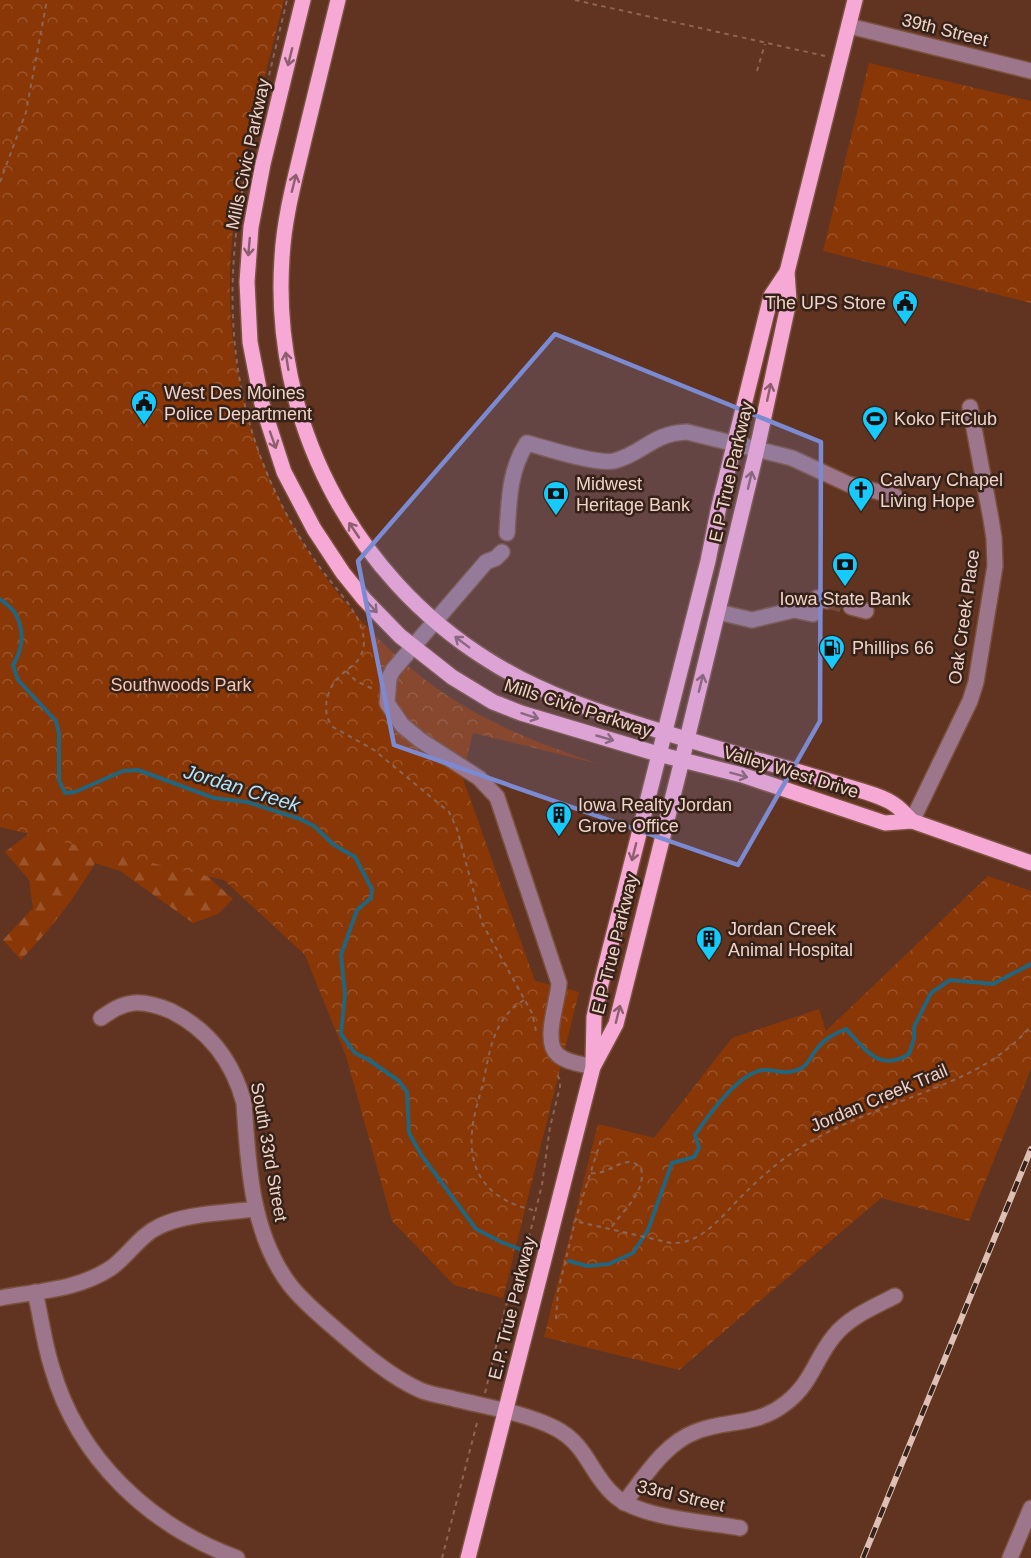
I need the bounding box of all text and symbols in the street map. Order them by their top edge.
street label: 39th Street [900,10,990,50]
one-way arrow [283,47,295,66]
street label: Mills Civic Parkway [222,77,274,231]
one-way arrow [288,174,300,193]
one-way arrow [243,237,254,257]
public building icon: The UPS Store [890,288,920,326]
place label: The UPS Store [765,293,886,313]
one-way arrow [281,352,292,372]
place label: West Des Moines Police Department [164,383,312,424]
one-way arrow [764,383,776,402]
public building icon: West Des Moines Police Department [129,388,159,426]
street label: E P True Parkway [705,400,757,544]
sports icon: Koko FitClub [860,404,890,442]
place label: Koko FitClub [894,409,997,429]
one-way arrow [268,430,279,449]
place label: Calvary Chapel Living Hope [880,470,1003,511]
one-way arrow [744,471,756,490]
place label: Midwest Heritage Bank [576,474,691,515]
church icon: Calvary Chapel Living Hope [846,475,876,513]
bank icon: Midwest Heritage Bank [541,479,571,517]
one-way arrow [348,522,360,539]
street label: Oak Creek Place [945,548,983,686]
bank icon: Iowa State Bank [830,550,860,588]
place label: Iowa State Bank [779,589,912,609]
one-way arrow [364,599,378,614]
fuel station icon: Phillips 66 [817,633,847,671]
one-way arrow [454,636,470,649]
place label: Phillips 66 [852,638,934,658]
one-way arrow [695,673,707,692]
park label: Southwoods Park [110,675,253,695]
street label: Mills Civic Parkway [502,675,654,741]
one-way arrow [520,711,539,722]
one-way arrow [595,733,614,744]
street label: Valley West Drive [721,742,861,802]
water label: Jordan Creek [180,760,304,816]
one-way arrow [729,769,748,781]
place label: Iowa Realty Jordan Grove Office [578,795,732,836]
building icon: Iowa Realty Jordan Grove Office [544,800,574,838]
one-way arrow [627,842,639,861]
street label: E P True Parkway [588,872,642,1016]
place label: Jordan Creek Animal Hospital [728,919,853,960]
building icon: Jordan Creek Animal Hospital [694,924,724,962]
one-way arrow [613,1005,625,1024]
street label: Jordan Creek Trail [807,1060,951,1136]
street label: South 33rd Street [247,1081,291,1223]
street label: E.P. True Parkway [485,1234,539,1382]
street label: 33rd Street [635,1476,727,1516]

